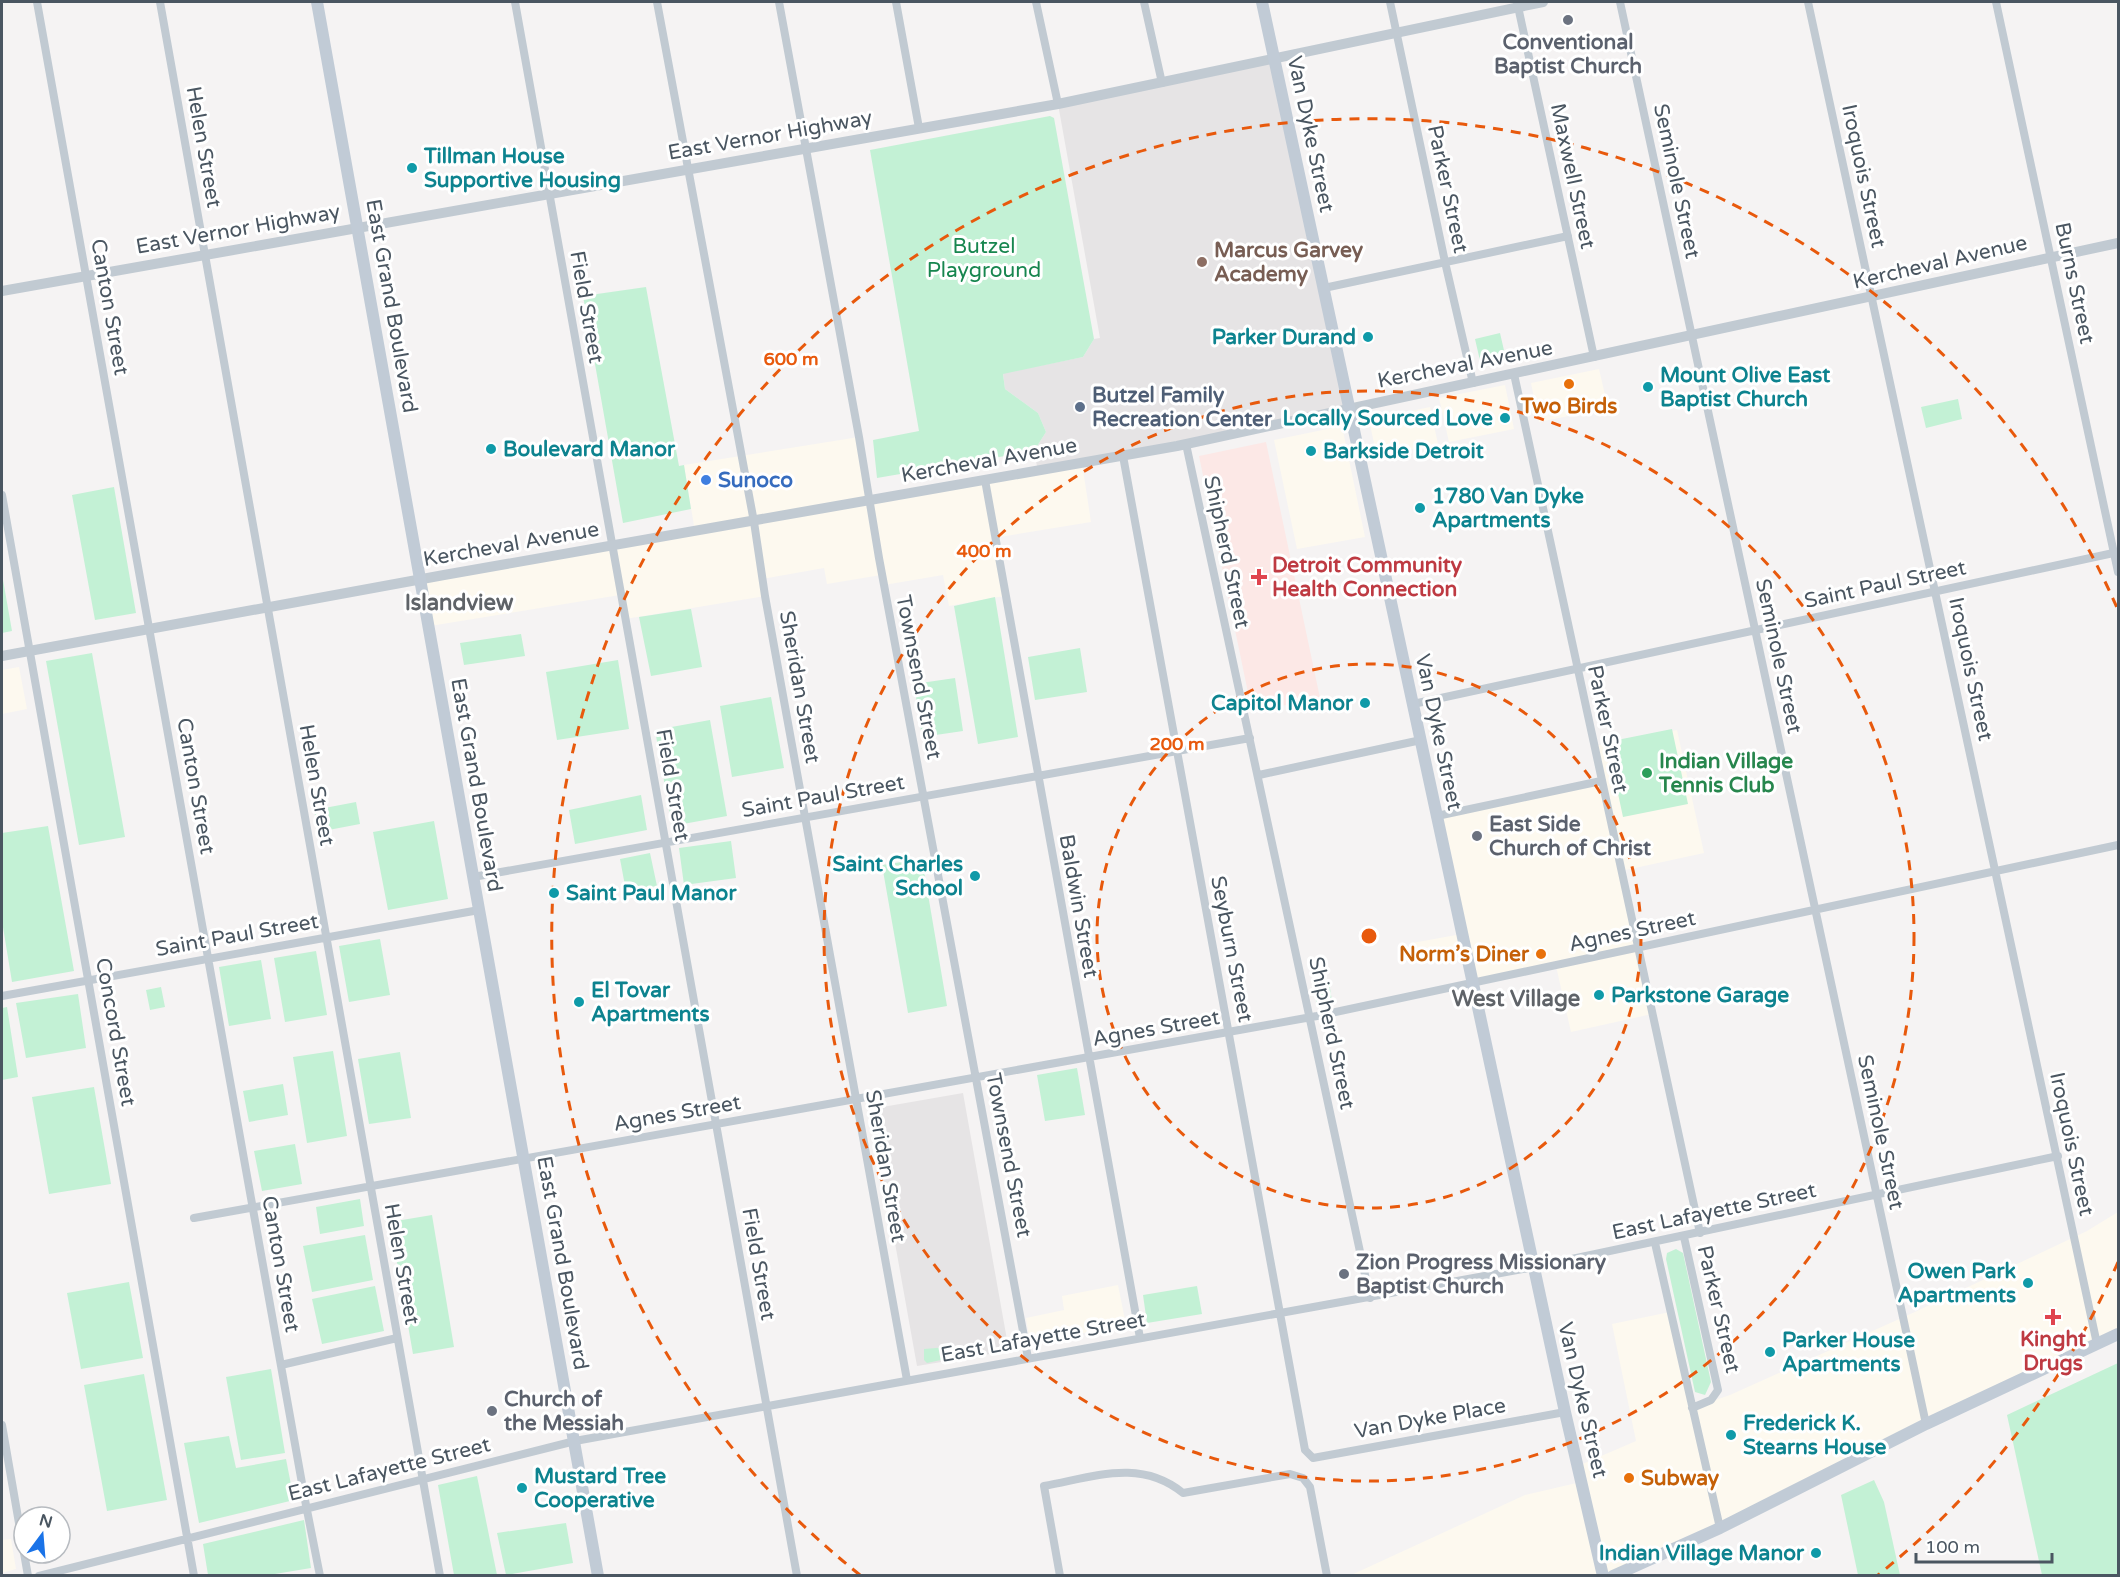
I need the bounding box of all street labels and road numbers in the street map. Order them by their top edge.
street label: Van Dyke Street [1282,54,1339,215]
street label: Helen Street [181,84,226,210]
street label: Maxwell Street [1545,101,1600,251]
street label: Seminole Street [1648,101,1705,261]
street label: Iroquois Street [1836,102,1891,250]
street label: East Vernor Highway [666,105,874,166]
street label: Parker Street [1422,123,1473,255]
street label: East Grand Boulevard [360,197,423,415]
street label: East Vernor Highway [134,199,342,260]
street label: Burns Street [2049,220,2100,346]
street label: Kercheval Avenue [1851,230,2030,295]
street label: Canton Street [85,237,134,377]
street label: Field Street [564,249,609,365]
street label: Kercheval Avenue [1375,335,1555,394]
street label: Kercheval Avenue [899,433,1079,488]
street label: Shipherd Street [1198,474,1255,631]
street label: Kercheval Avenue [421,517,601,572]
street label: Saint Paul Street [1802,555,1968,614]
street label: Seminole Street [1750,576,1807,736]
street label: Townsend Street [890,593,947,761]
street label: Iroquois Street [1943,595,1998,743]
street label: Sheridan Street [774,609,825,765]
street label: Van Dyke Street [1410,652,1467,813]
street label: Parker Street [1582,663,1633,795]
street label: East Grand Boulevard [445,676,508,894]
street label: Canton Street [171,716,220,856]
street label: Helen Street [294,722,339,848]
street label: Field Street [650,727,695,843]
street label: Saint Paul Street [740,770,906,823]
street label: Baldwin Street [1054,833,1103,980]
street label: Seyburn Street [1205,874,1258,1024]
street label: Agnes Street [1566,906,1698,957]
street label: Saint Paul Street [154,909,320,962]
street label: Shipherd Street [1303,955,1360,1112]
street label: Concord Street [90,956,141,1108]
street label: Agnes Street [1090,1005,1222,1052]
street label: Seminole Street [1852,1052,1909,1212]
street label: Iroquois Street [2044,1070,2099,1218]
street label: Townsend Street [980,1071,1037,1239]
street label: Sheridan Street [860,1088,911,1244]
street label: Agnes Street [611,1090,743,1137]
street label: East Grand Boulevard [531,1154,594,1372]
street label: East Lafayette Street [1610,1178,1818,1245]
street label: Canton Street [256,1194,305,1334]
street label: Helen Street [379,1201,424,1327]
street label: Field Street [736,1206,781,1322]
street label: Parker Street [1692,1243,1745,1375]
street label: East Lafayette Street [939,1307,1148,1368]
street label: Van Dyke Street [1552,1320,1613,1480]
street label: Van Dyke Place [1353,1393,1508,1444]
street label: East Lafayette Street [285,1432,493,1507]

